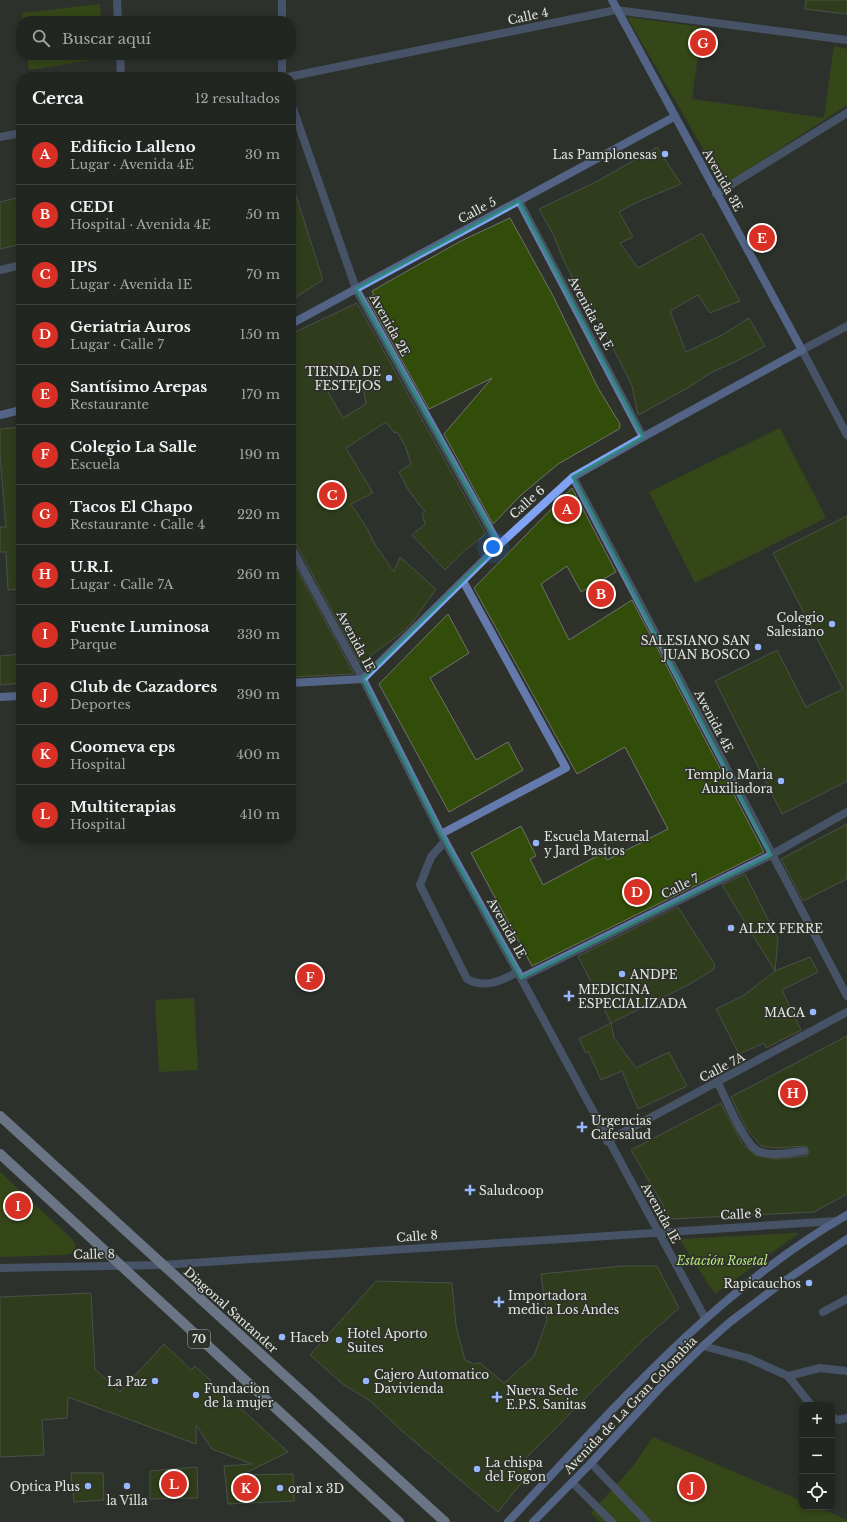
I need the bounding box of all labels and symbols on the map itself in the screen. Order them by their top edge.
street label: Calle 4 [506,4,550,28]
pin: G [690,28,716,58]
street label: Avenida 3E [699,145,746,214]
place label: Las Pamplonesas [553,147,657,162]
marker: Las Pamplonesas [660,149,670,159]
street label: Calle 5 [455,194,499,226]
pin: E [749,223,775,253]
street label: Avenida 3A E [565,273,617,353]
street label: Avenida 2E [366,290,413,359]
place label: TIENDA DE FESTEJOS [305,364,381,393]
marker: TIENDA DE FESTEJOS [384,373,394,383]
pin: C [319,480,345,510]
street label: Calle 6 [506,482,548,522]
pin: A [554,494,580,524]
your location [483,537,503,557]
pin: B [588,579,614,609]
street label: Avenida 1E [333,607,378,674]
place label: Colegio Salesiano [767,610,824,639]
marker: Colegio Salesiano [827,619,837,629]
place label: SALESIANO SAN JUAN BOSCO [641,633,750,662]
marker: SALESIANO SAN JUAN BOSCO [753,642,763,652]
street label: Avenida 4E [691,686,737,755]
place label: Templo Maria Auxiliadora [685,767,773,796]
marker: Templo Maria Auxiliadora [776,776,786,786]
place label: Escuela Maternal y Jard Pasitos [544,829,649,858]
marker: Escuela Maternal y Jard Pasitos [531,838,541,848]
street label: Calle 7 [659,870,702,902]
pin: D [624,877,650,907]
street label: Avenida 1E [484,894,530,961]
place label: ALEX FERRE [738,921,823,936]
marker: ALEX FERRE [726,923,736,933]
pin: F [297,962,323,992]
place label: ANDPE [629,967,678,982]
marker: ANDPE [617,969,627,979]
place label: MEDICINA ESPECIALIZADA [578,982,688,1011]
marker: MEDICINA ESPECIALIZADA [563,990,575,1002]
place label: MACA [764,1005,806,1020]
marker: MACA [808,1007,818,1017]
street label: Calle 7A [697,1048,748,1085]
pin: H [780,1078,806,1108]
place label: Urgencias Cafesalud [591,1113,652,1142]
marker: Urgencias Cafesalud [576,1121,588,1133]
street label: Avenida 1E [638,1179,684,1246]
place label: Saludcoop [479,1183,544,1198]
marker: Saludcoop [464,1184,476,1196]
pin: I [5,1191,31,1221]
street label: Calle 8 [720,1205,762,1223]
street label: Calle 8 [396,1227,438,1245]
street label: Calle 8 [73,1246,115,1262]
park label: Estación Rosetal [675,1253,768,1268]
street label: Diagonal Santander [181,1264,281,1356]
place label: Rapicauchos [724,1276,801,1291]
marker: Rapicauchos [804,1278,814,1288]
place label: Importadora medica Los Andes [508,1288,619,1317]
marker: Importadora medica Los Andes [493,1296,505,1308]
place label: Hotel Aporto Suites [347,1326,427,1355]
road number: 70 [188,1330,210,1348]
place label: Haceb [290,1330,329,1345]
marker: Haceb [277,1332,287,1342]
street label: Avenida de La Gran Colombia [560,1333,700,1478]
marker: Hotel Aporto Suites [334,1335,344,1345]
place label: Cajero Automatico Davivienda [374,1367,489,1396]
place label: La Paz [107,1374,147,1389]
marker: La Paz [150,1376,160,1386]
marker: Cajero Automatico Davivienda [361,1376,371,1386]
place label: Fundacion de la mujer [204,1381,274,1410]
place label: Nueva Sede E.P.S. Sanitas [506,1383,586,1412]
marker: Fundacion de la mujer [191,1390,201,1400]
marker: Nueva Sede E.P.S. Sanitas [491,1391,503,1403]
place label: La chispa del Fogon [485,1455,546,1484]
marker: La chispa del Fogon [472,1464,482,1474]
pin: L [161,1469,187,1499]
pin: J [679,1472,705,1502]
pin: K [233,1473,259,1503]
place label: Optica Plus [10,1479,80,1494]
marker: Optica Plus [83,1481,93,1491]
marker: la Villa [122,1481,132,1491]
place label: oral x 3D [288,1481,344,1496]
marker: oral x 3D [275,1483,285,1493]
place label: la Villa [106,1493,148,1508]

